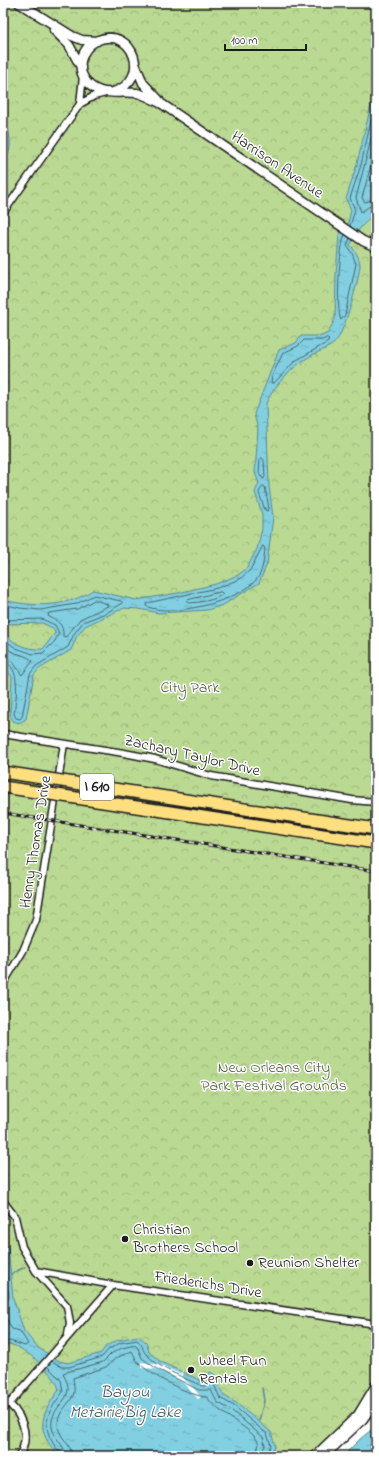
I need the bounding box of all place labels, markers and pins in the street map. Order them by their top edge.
place label: Christian Brothers School [132,1218,238,1260]
marker: Christian Brothers School [120,1234,130,1244]
place label: Reunion Shelter [258,1251,359,1275]
marker: Reunion Shelter [245,1258,255,1268]
place label: Wheel Fun Rentals [199,1349,266,1391]
marker: Wheel Fun Rentals [186,1365,196,1375]

